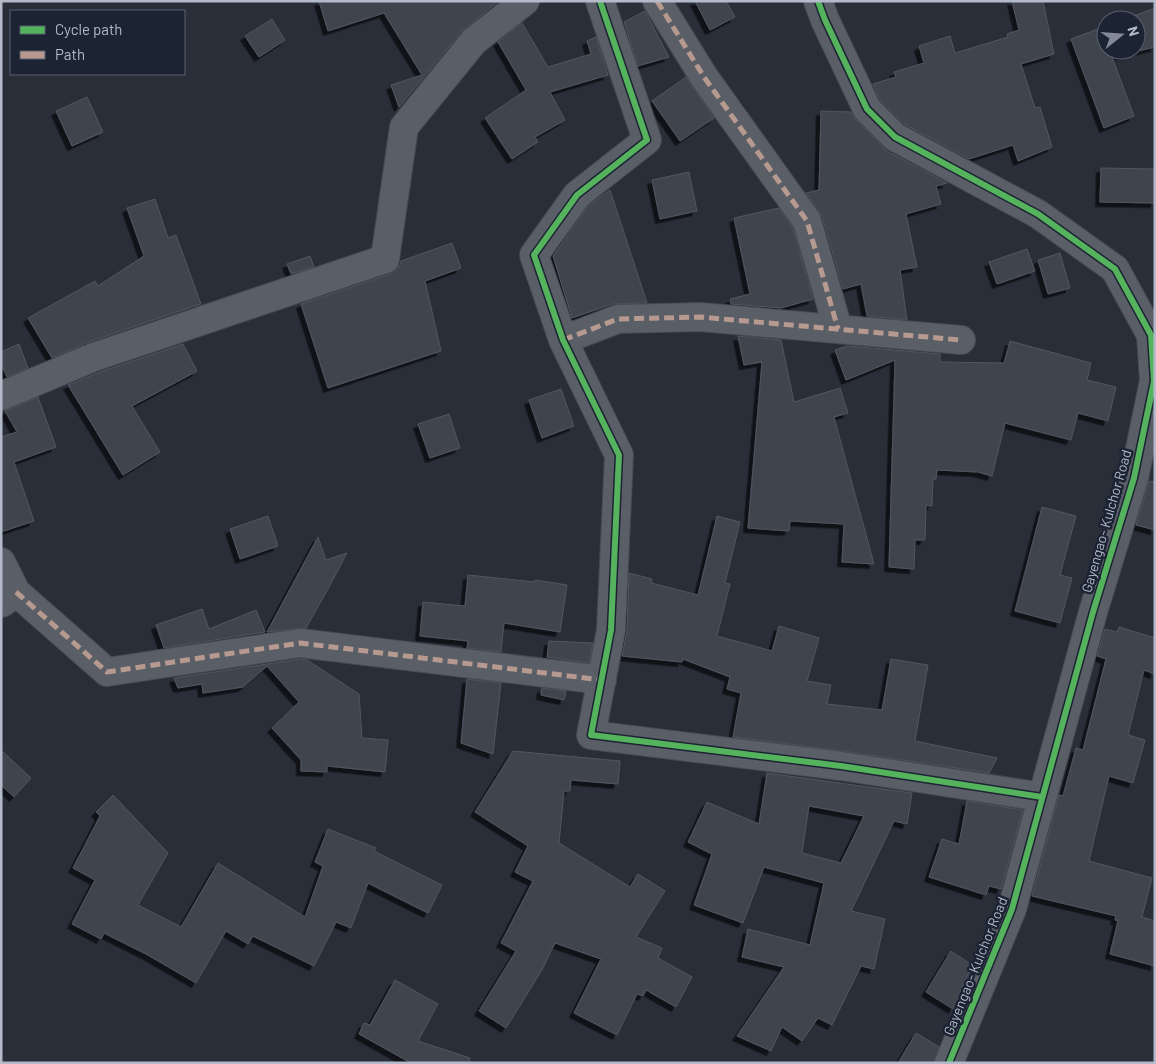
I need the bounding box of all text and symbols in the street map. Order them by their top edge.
legend [10,10,185,75]
north arrow [1096,10,1146,60]
text: Cycle path [55,20,122,38]
text: N [1124,24,1143,38]
text: Path [55,45,85,63]
street label: Gayengao- Kulchor Road [1077,448,1135,594]
street label: Gayengao- Kulchor Road [939,894,1011,1038]

